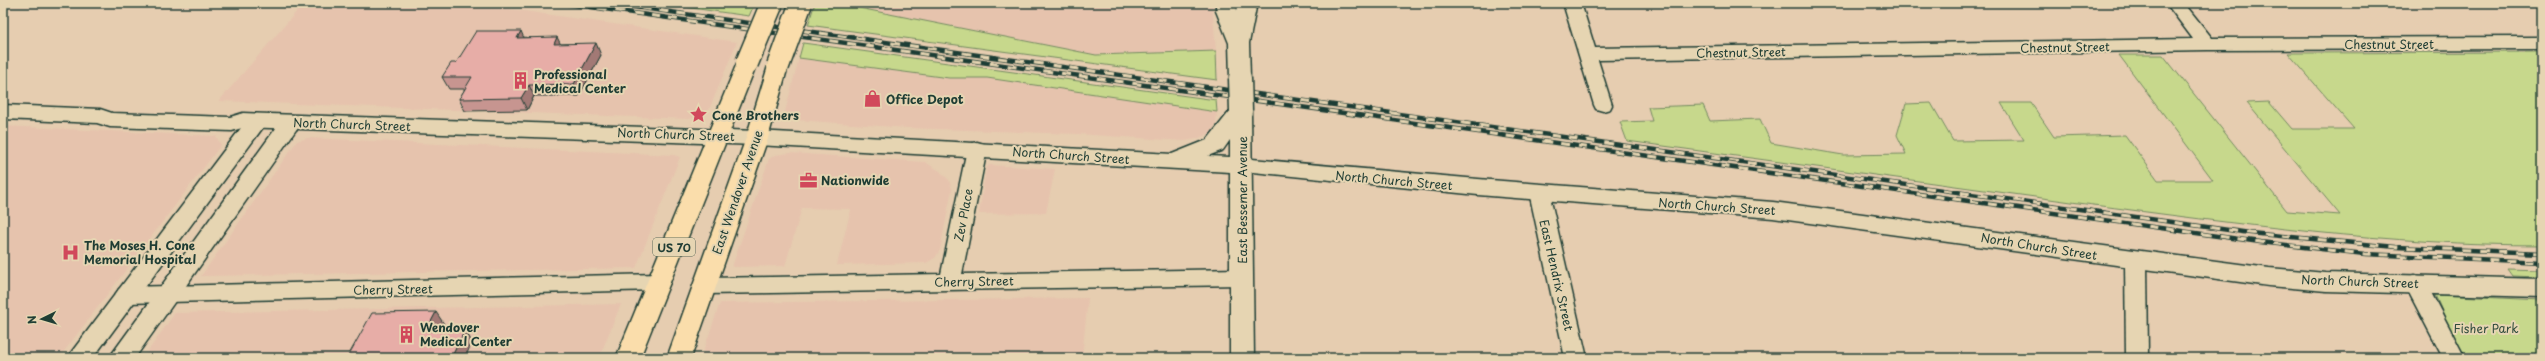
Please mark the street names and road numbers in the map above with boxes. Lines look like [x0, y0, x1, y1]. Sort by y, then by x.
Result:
street label: Chestnut Street [2344, 35, 2434, 53]
street label: Chestnut Street [2020, 37, 2110, 57]
street label: Chestnut Street [1696, 42, 1786, 62]
street label: North Church Street [293, 113, 411, 135]
street label: North Church Street [617, 123, 735, 145]
street label: East Wendover Avenue [707, 127, 767, 257]
street label: East Bessemer Avenue [1233, 136, 1251, 264]
street label: North Church Street [1012, 142, 1130, 168]
street label: North Church Street [1335, 166, 1453, 194]
street label: Zev Place [949, 187, 977, 243]
street label: North Church Street [1658, 193, 1776, 219]
street label: East Hendrix Street [1535, 218, 1579, 332]
street label: North Church Street [1980, 228, 2099, 264]
road number: US 70 [653, 238, 695, 256]
street label: North Church Street [2301, 270, 2419, 292]
street label: Cherry Street [934, 271, 1014, 291]
street label: Cherry Street [353, 279, 433, 299]

